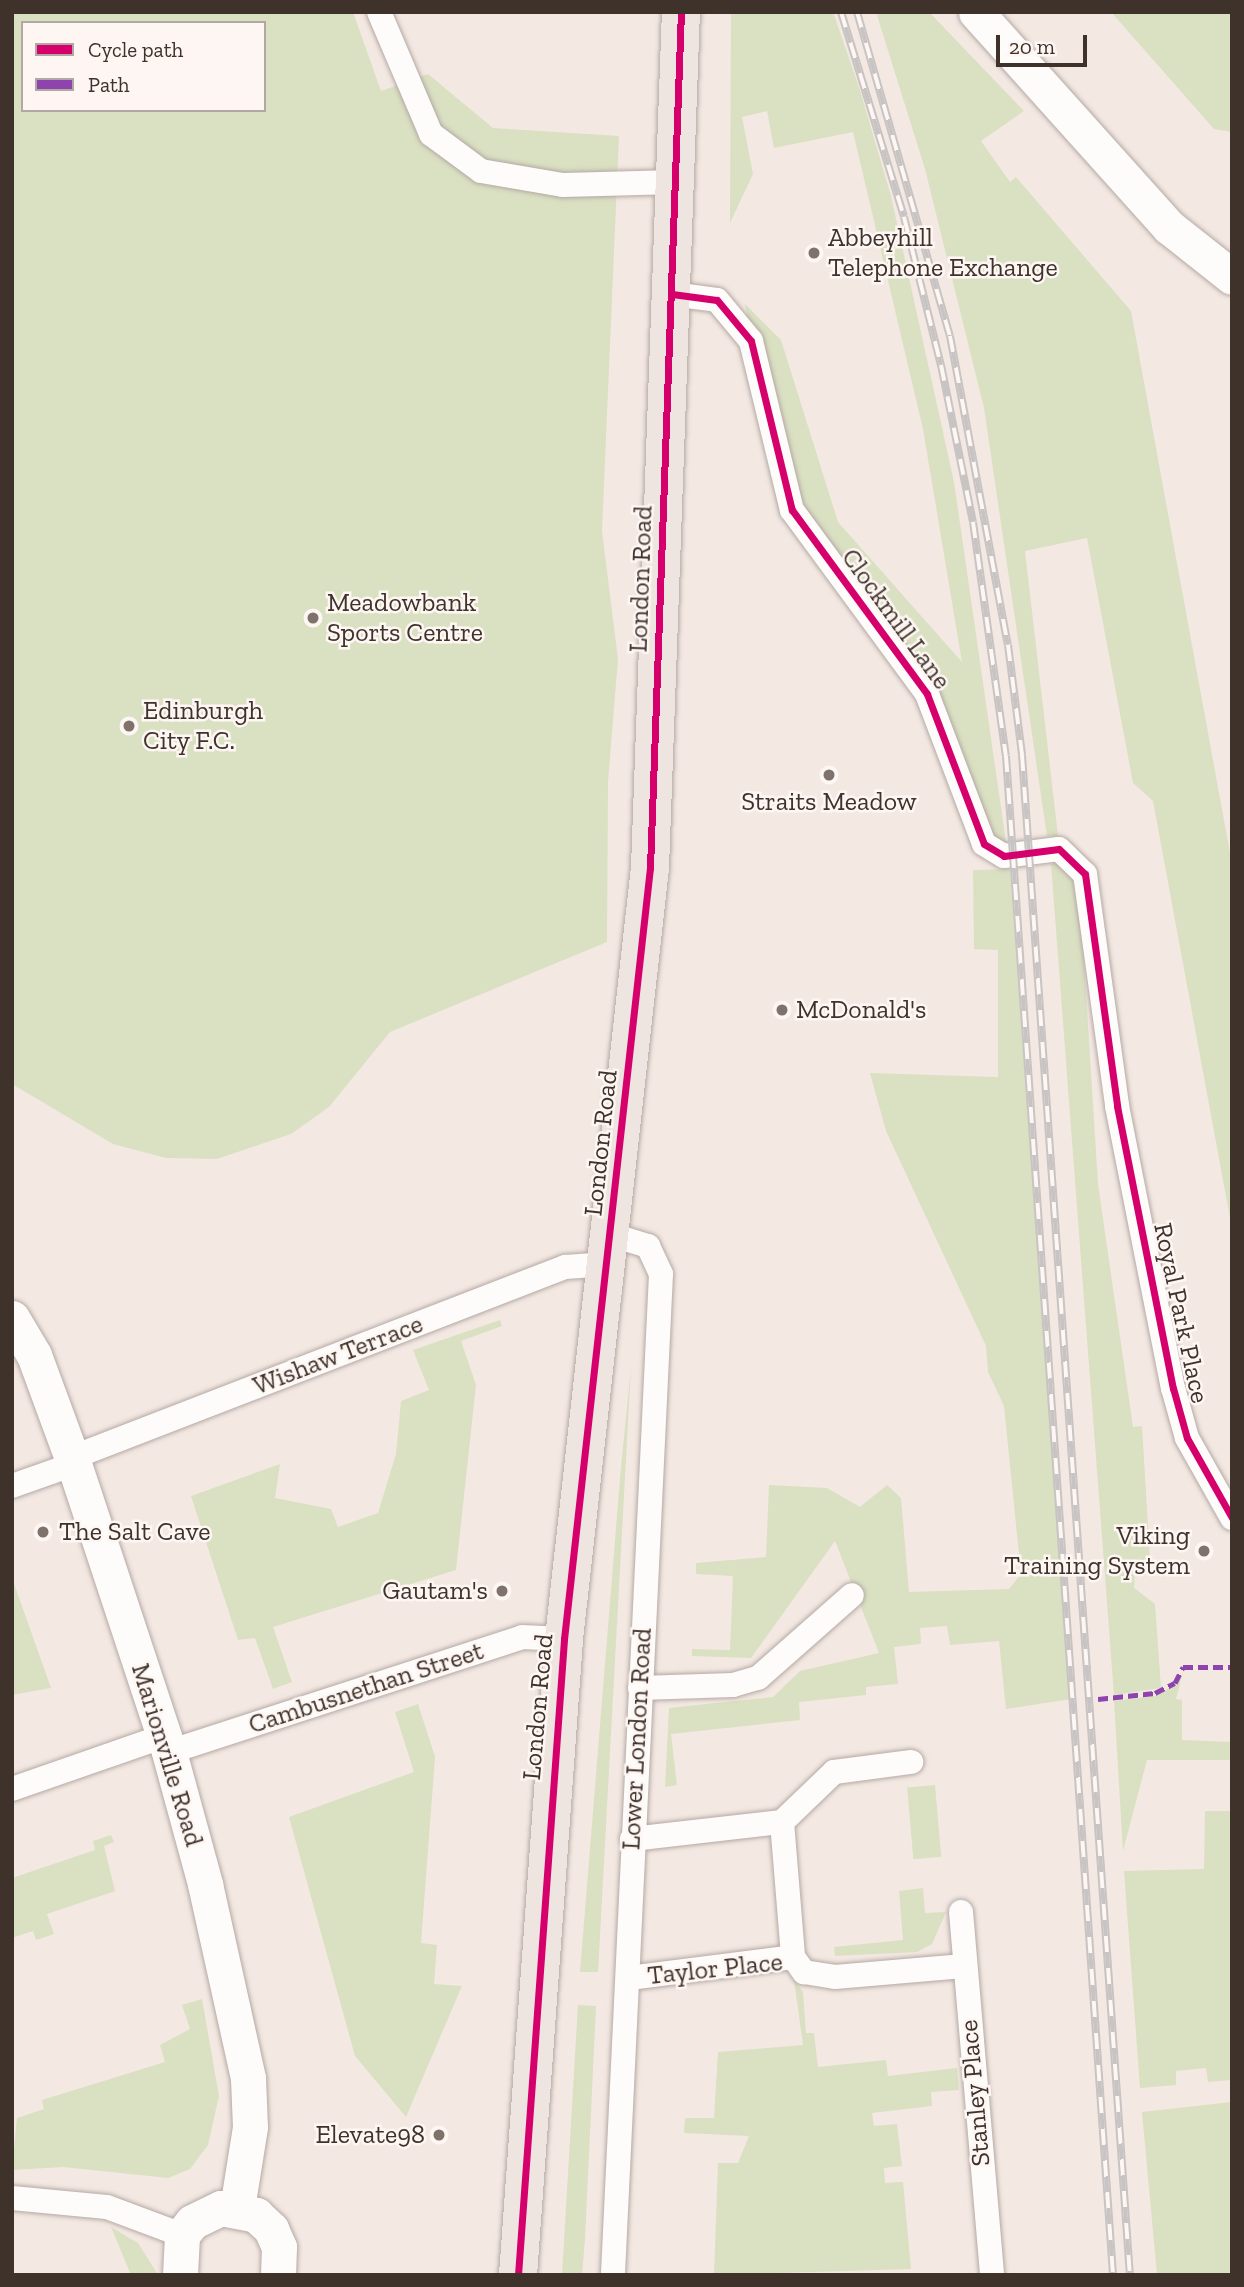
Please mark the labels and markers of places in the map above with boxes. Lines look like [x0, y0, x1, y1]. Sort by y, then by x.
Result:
place label: Abbeyhill Telephone Exchange [828, 222, 1058, 284]
marker: Abbeyhill Telephone Exchange [806, 245, 822, 261]
place label: Meadowbank Sports Centre [327, 587, 483, 648]
marker: Meadowbank Sports Centre [305, 610, 321, 626]
place label: Edinburgh City F.C. [143, 695, 263, 756]
marker: Edinburgh City F.C. [121, 718, 137, 734]
marker: Straits Meadow [821, 767, 837, 783]
place label: Straits Meadow [741, 786, 917, 818]
place label: McDonald's [796, 994, 926, 1026]
marker: McDonald's [774, 1002, 790, 1018]
place label: The Salt Cave [59, 1516, 211, 1548]
place label: Viking Training System [1004, 1520, 1190, 1582]
marker: The Salt Cave [33, 1522, 53, 1542]
marker: Viking Training System [1196, 1543, 1212, 1559]
place label: Gautam's [382, 1575, 488, 1607]
marker: Gautam's [494, 1583, 510, 1599]
place label: Elevate98 [316, 2119, 425, 2151]
marker: Elevate98 [431, 2127, 447, 2143]

